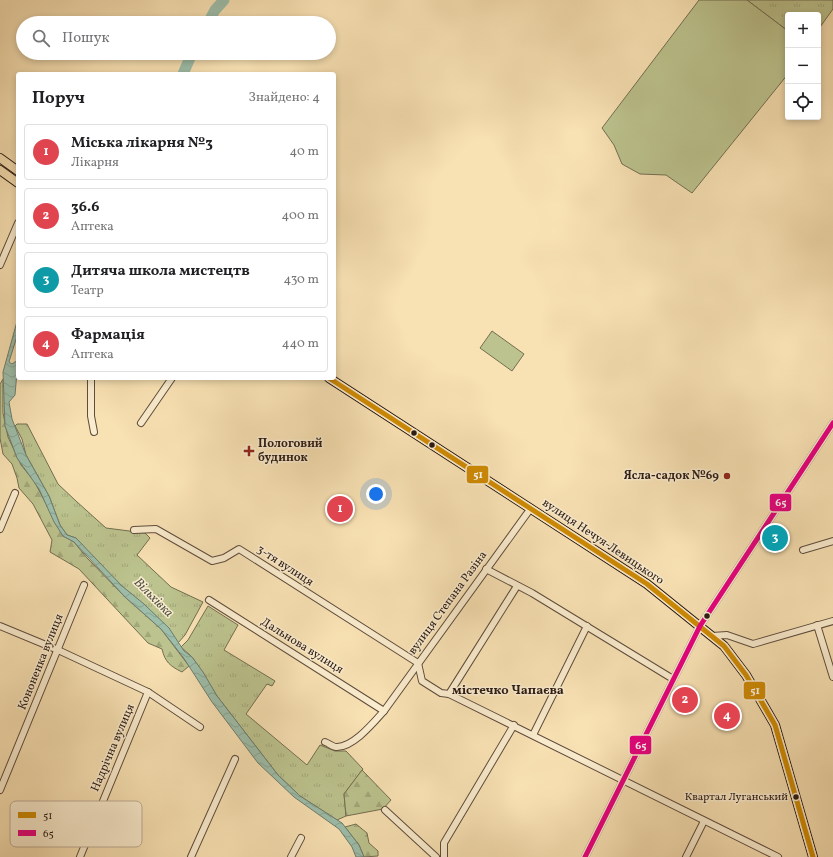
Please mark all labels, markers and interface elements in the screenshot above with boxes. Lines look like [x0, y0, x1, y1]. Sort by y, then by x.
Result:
map controls [785, 12, 821, 120]
button: + [785, 12, 821, 48]
search box [16, 16, 336, 60]
icon: search [30, 27, 52, 49]
text: Пошук [62, 28, 110, 49]
button: − [785, 48, 821, 84]
button: locate [785, 84, 821, 120]
text: Поруч [32, 87, 85, 110]
text: Знайдено: 4 [248, 89, 320, 107]
text: Міська лікарня №3 [71, 133, 213, 154]
text: 1 [43, 143, 49, 161]
text: 40 m [290, 143, 319, 161]
text: Лікарня [71, 154, 119, 172]
text: 36.6 [71, 197, 99, 218]
text: 2 [43, 207, 49, 225]
text: 400 m [282, 207, 319, 225]
text: Аптека [71, 218, 114, 236]
text: Дитяча школа мистецтв [71, 261, 250, 282]
text: 3 [43, 271, 49, 289]
text: 430 m [283, 271, 319, 289]
text: Театр [71, 282, 104, 300]
text: Фармація [71, 325, 145, 346]
text: 4 [42, 335, 50, 353]
text: 440 m [282, 335, 319, 353]
text: Аптека [71, 346, 114, 364]
unlabelled marker [409, 428, 419, 438]
place label: Пологовий будинок [258, 436, 323, 466]
unlabelled marker [427, 440, 437, 450]
marker: Пологовий будинок [243, 445, 255, 457]
line badge: 51 [466, 465, 489, 484]
text: 51 [473, 468, 483, 483]
place label: Ясла-садок №69 [624, 468, 719, 484]
marker: Ясла-садок №69 [722, 471, 732, 481]
your location [366, 484, 386, 504]
line badge: 65 [769, 493, 792, 512]
pin: 1 [327, 494, 353, 524]
street label: вулиця Нечуя-Левицького [539, 495, 667, 589]
text: 65 [775, 496, 787, 511]
pin: 3 [762, 523, 788, 553]
street label: 3-тя вулиця [253, 542, 317, 590]
street label: вулиця Степана Разіна [405, 548, 491, 658]
water label: Вільхівка [129, 574, 177, 622]
unlabelled marker [702, 611, 712, 621]
street label: Кононенка вулиця [14, 612, 68, 712]
street label: Дальнова вулиця [258, 614, 346, 678]
line badge: 51 [743, 681, 766, 700]
district label: містечко Чапаєва [452, 682, 564, 700]
text: 51 [750, 684, 760, 699]
pin: 2 [672, 685, 698, 715]
pin: 4 [714, 701, 740, 731]
street label: Надрічна вулиця [87, 702, 139, 794]
line badge: 65 [629, 735, 652, 755]
text: 65 [635, 739, 647, 754]
place label: Квартал Луганський [685, 790, 788, 805]
marker: Квартал Луганський [791, 792, 801, 802]
legend [10, 801, 142, 847]
text: 51 [43, 809, 53, 824]
text: 65 [43, 827, 54, 842]

